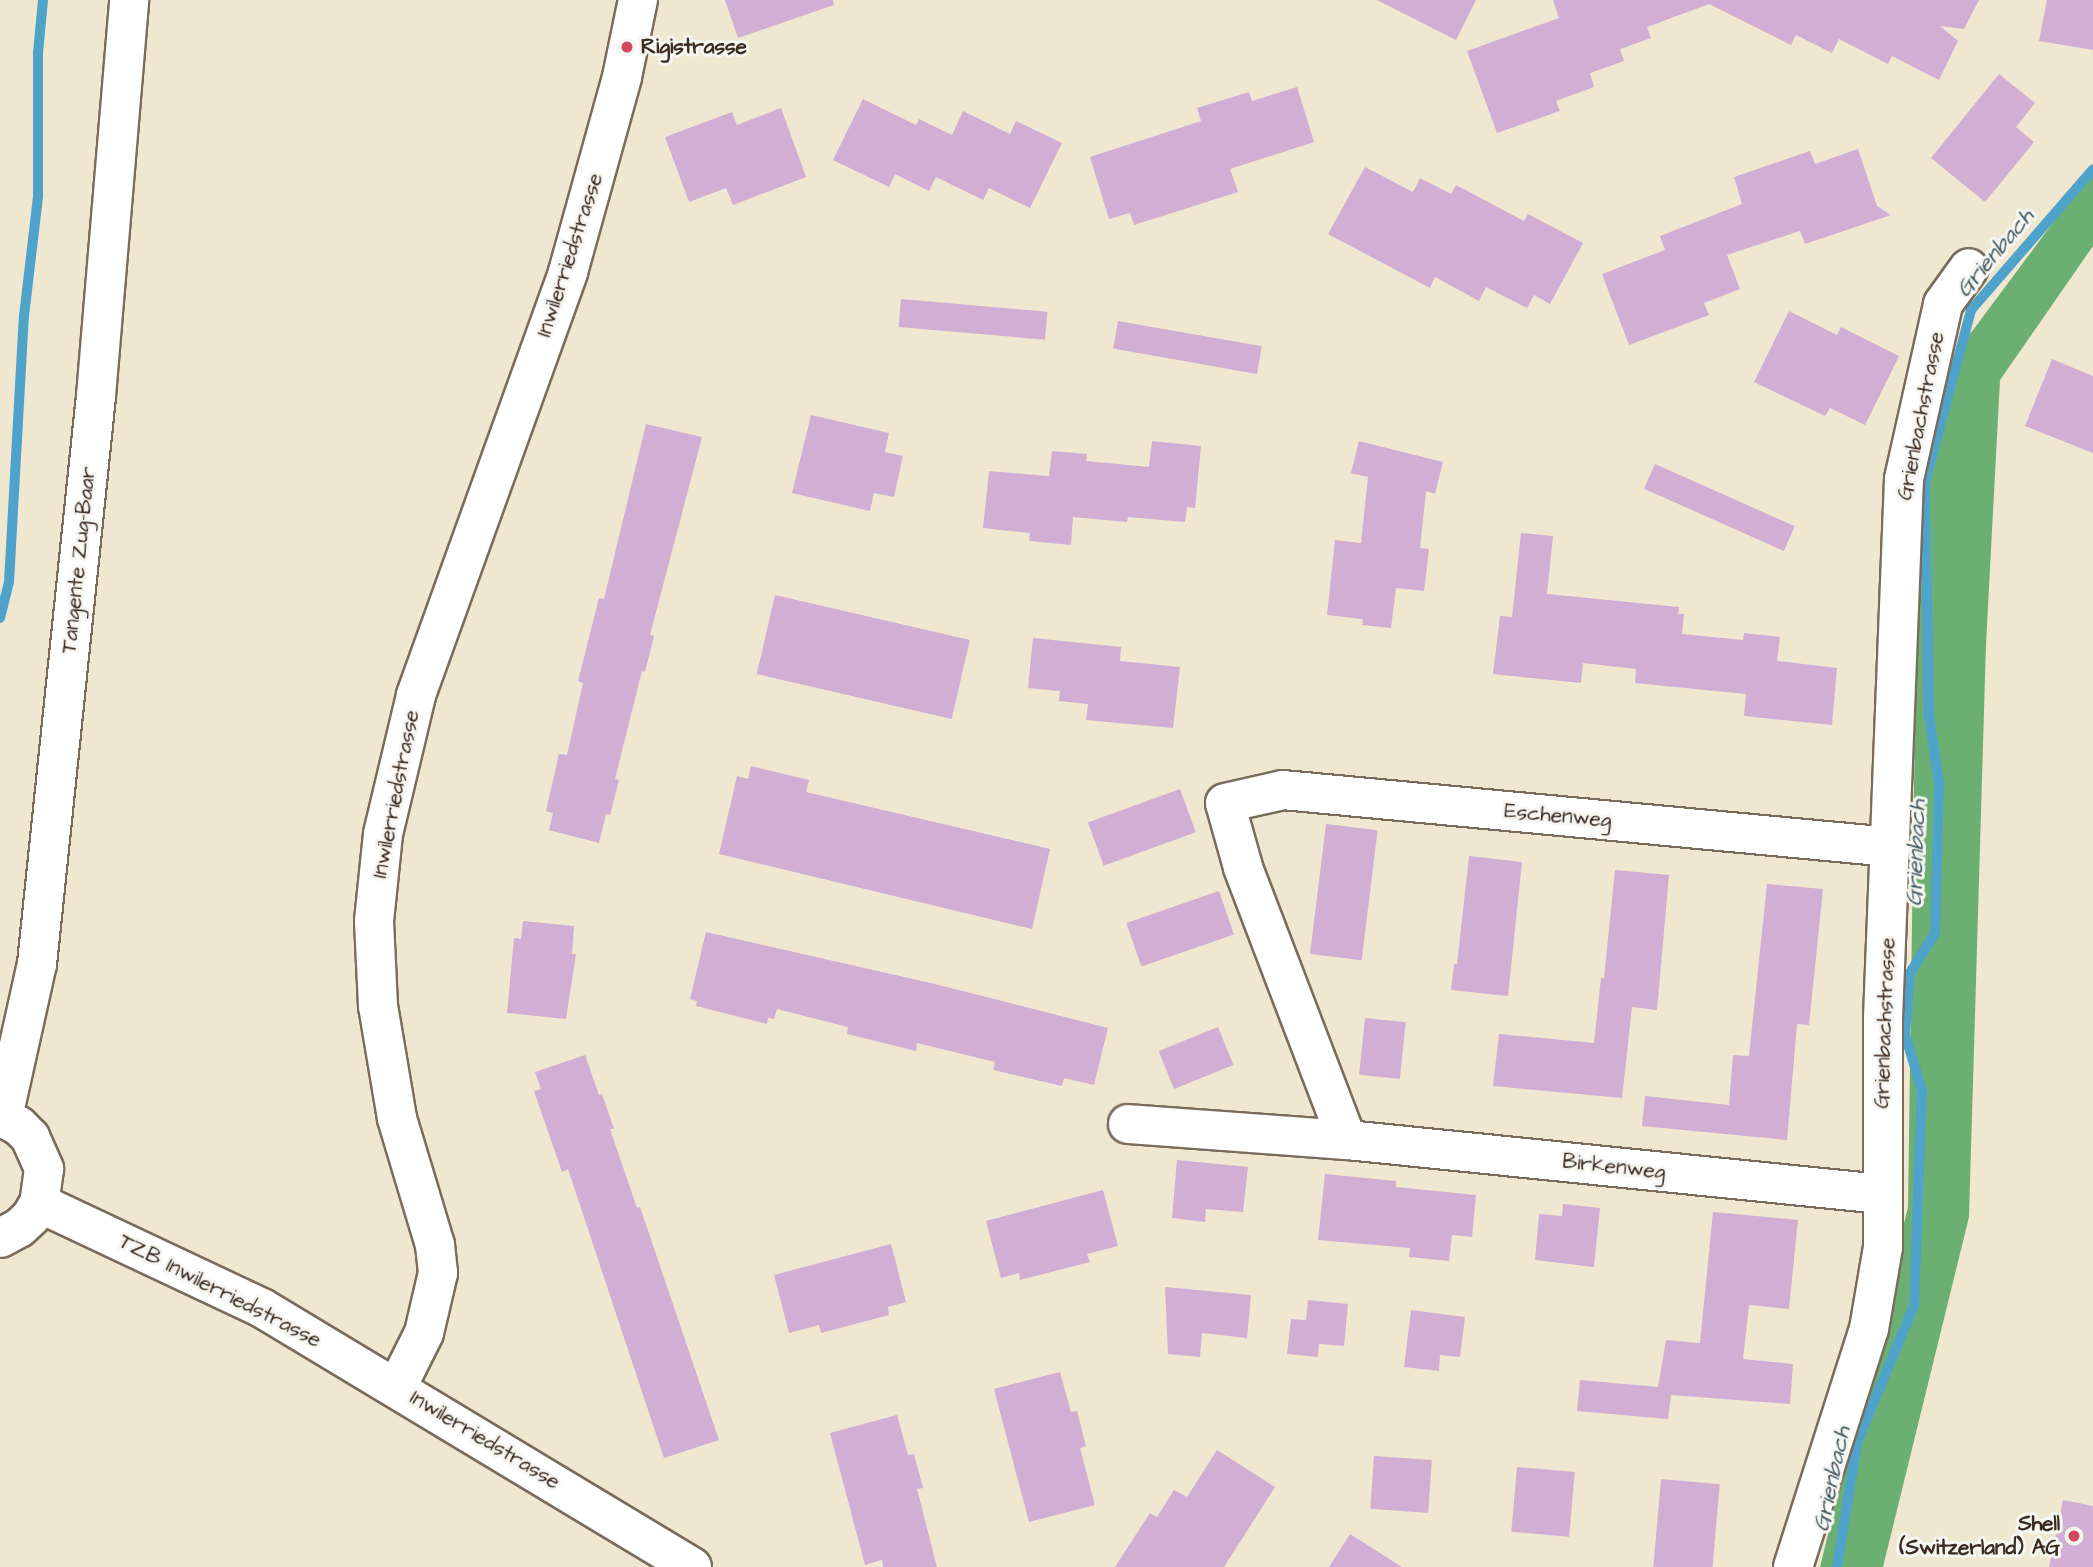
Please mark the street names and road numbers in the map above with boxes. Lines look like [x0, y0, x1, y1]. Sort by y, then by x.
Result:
street label: Inwilerriedstrasse [532, 170, 608, 340]
street label: Grienbachstrasse [1892, 330, 1950, 502]
street label: Tangente Zug-Baar [57, 465, 101, 655]
street label: Inwilerriedstrasse [367, 708, 425, 880]
street label: Eschenweg [1503, 799, 1613, 833]
street label: Grienbachstrasse [1869, 937, 1901, 1109]
street label: Birkenweg [1561, 1149, 1667, 1185]
street label: TZB Inwilerriedstrasse [115, 1229, 325, 1353]
street label: Inwilerriedstrasse [405, 1385, 565, 1495]

